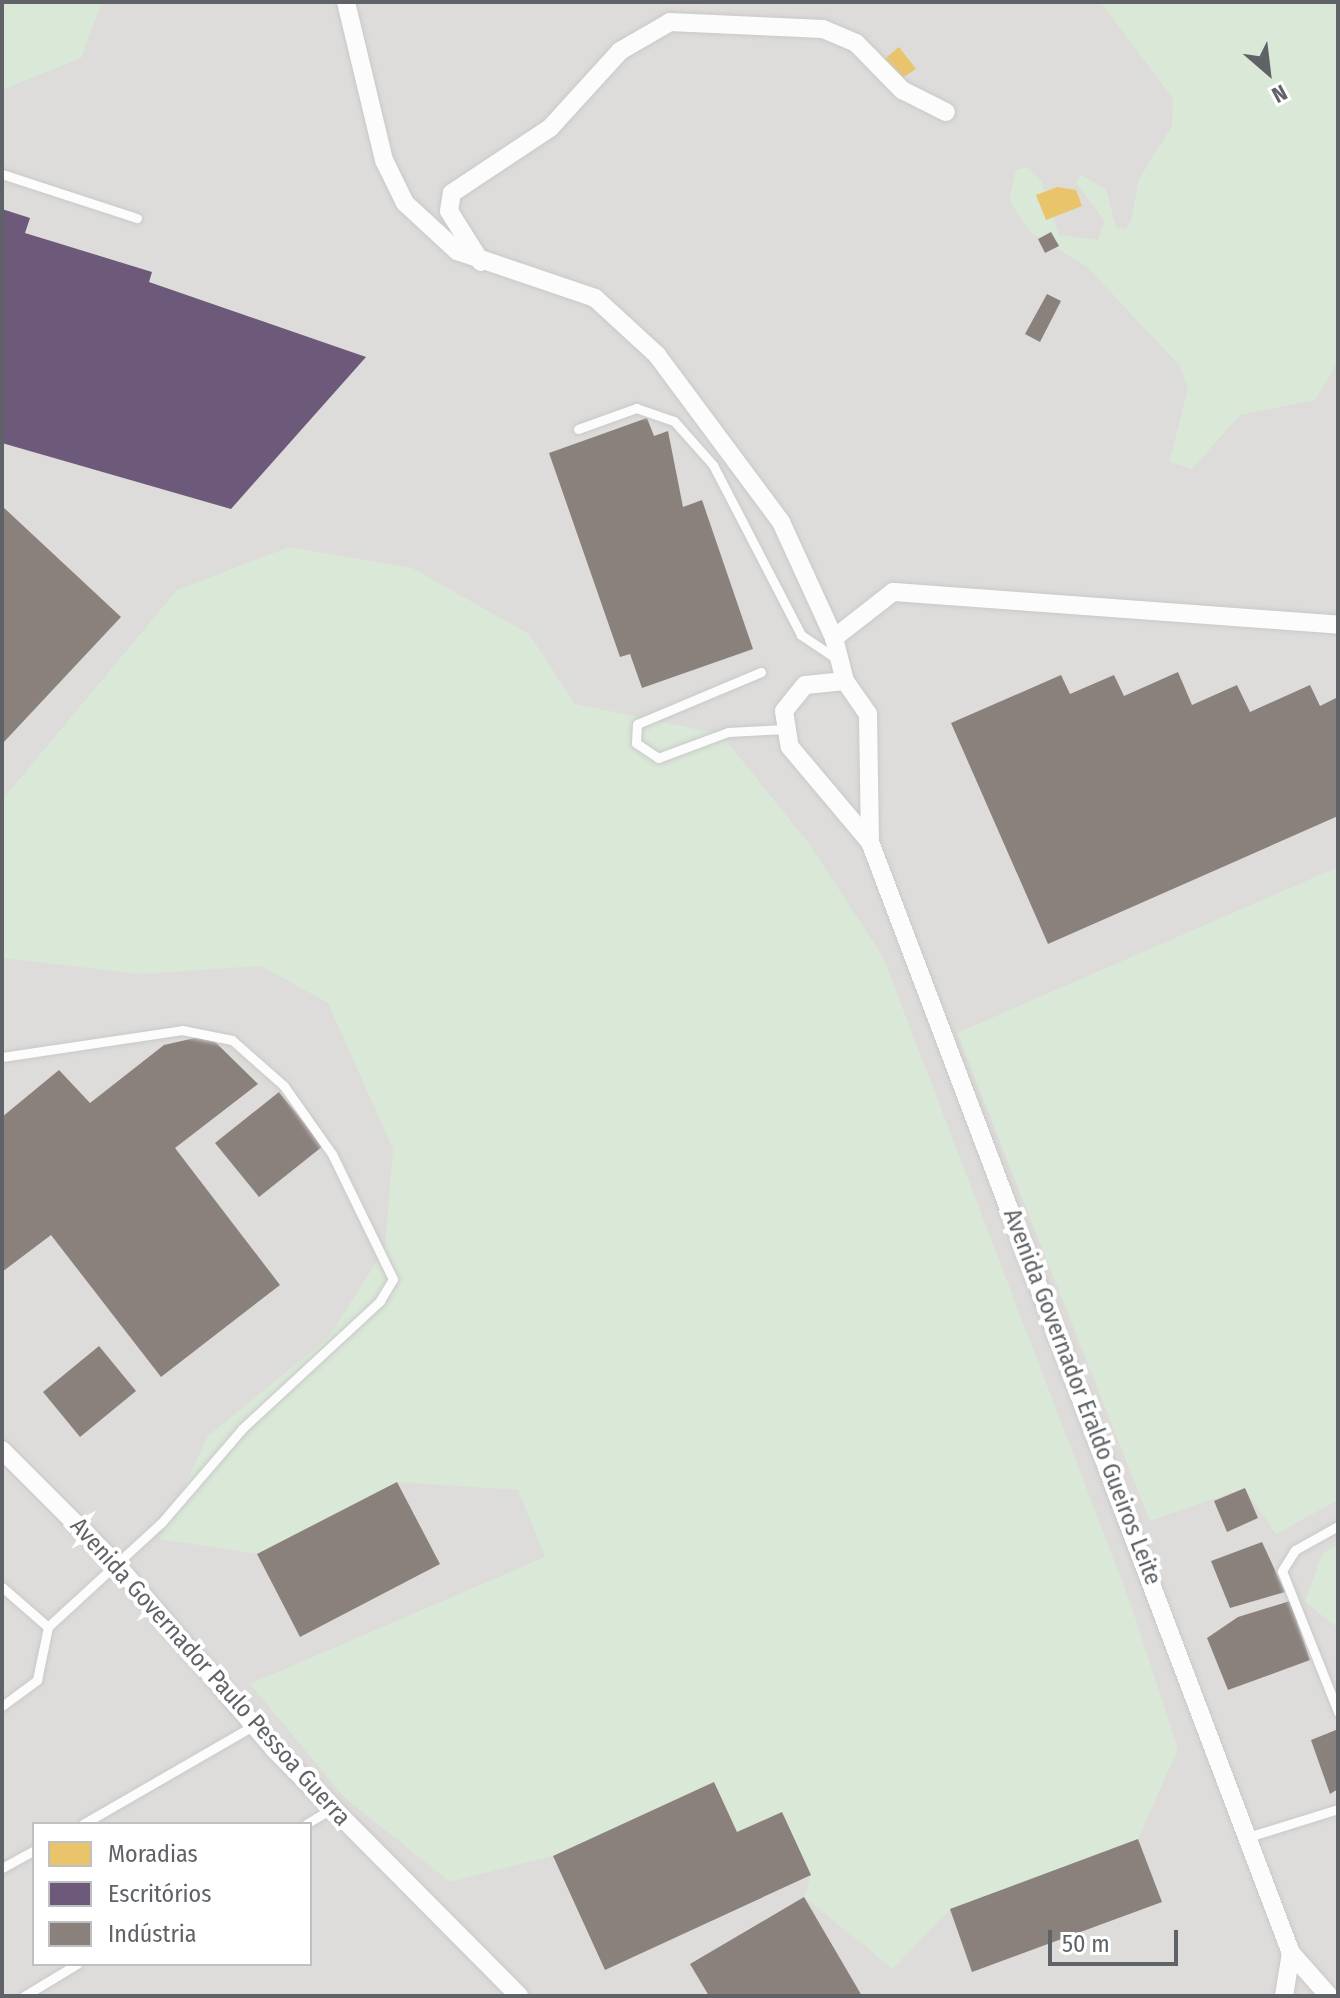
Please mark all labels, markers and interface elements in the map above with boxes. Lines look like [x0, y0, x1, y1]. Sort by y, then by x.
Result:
north arrow [1228, 32, 1308, 112]
text: N [1267, 79, 1292, 109]
street label: Avenida Governador Eraldo Gueiros Leite [997, 1205, 1167, 1589]
street label: Avenida Governador Paulo Pessoa Guerra [64, 1512, 356, 1832]
legend [32, 1822, 312, 1966]
text: Moradias [108, 1840, 198, 1868]
text: Escritórios [108, 1880, 212, 1908]
scale bar [1052, 1914, 1182, 1964]
text: Indústria [108, 1920, 197, 1948]
text: 50 m [1062, 1930, 1110, 1958]

